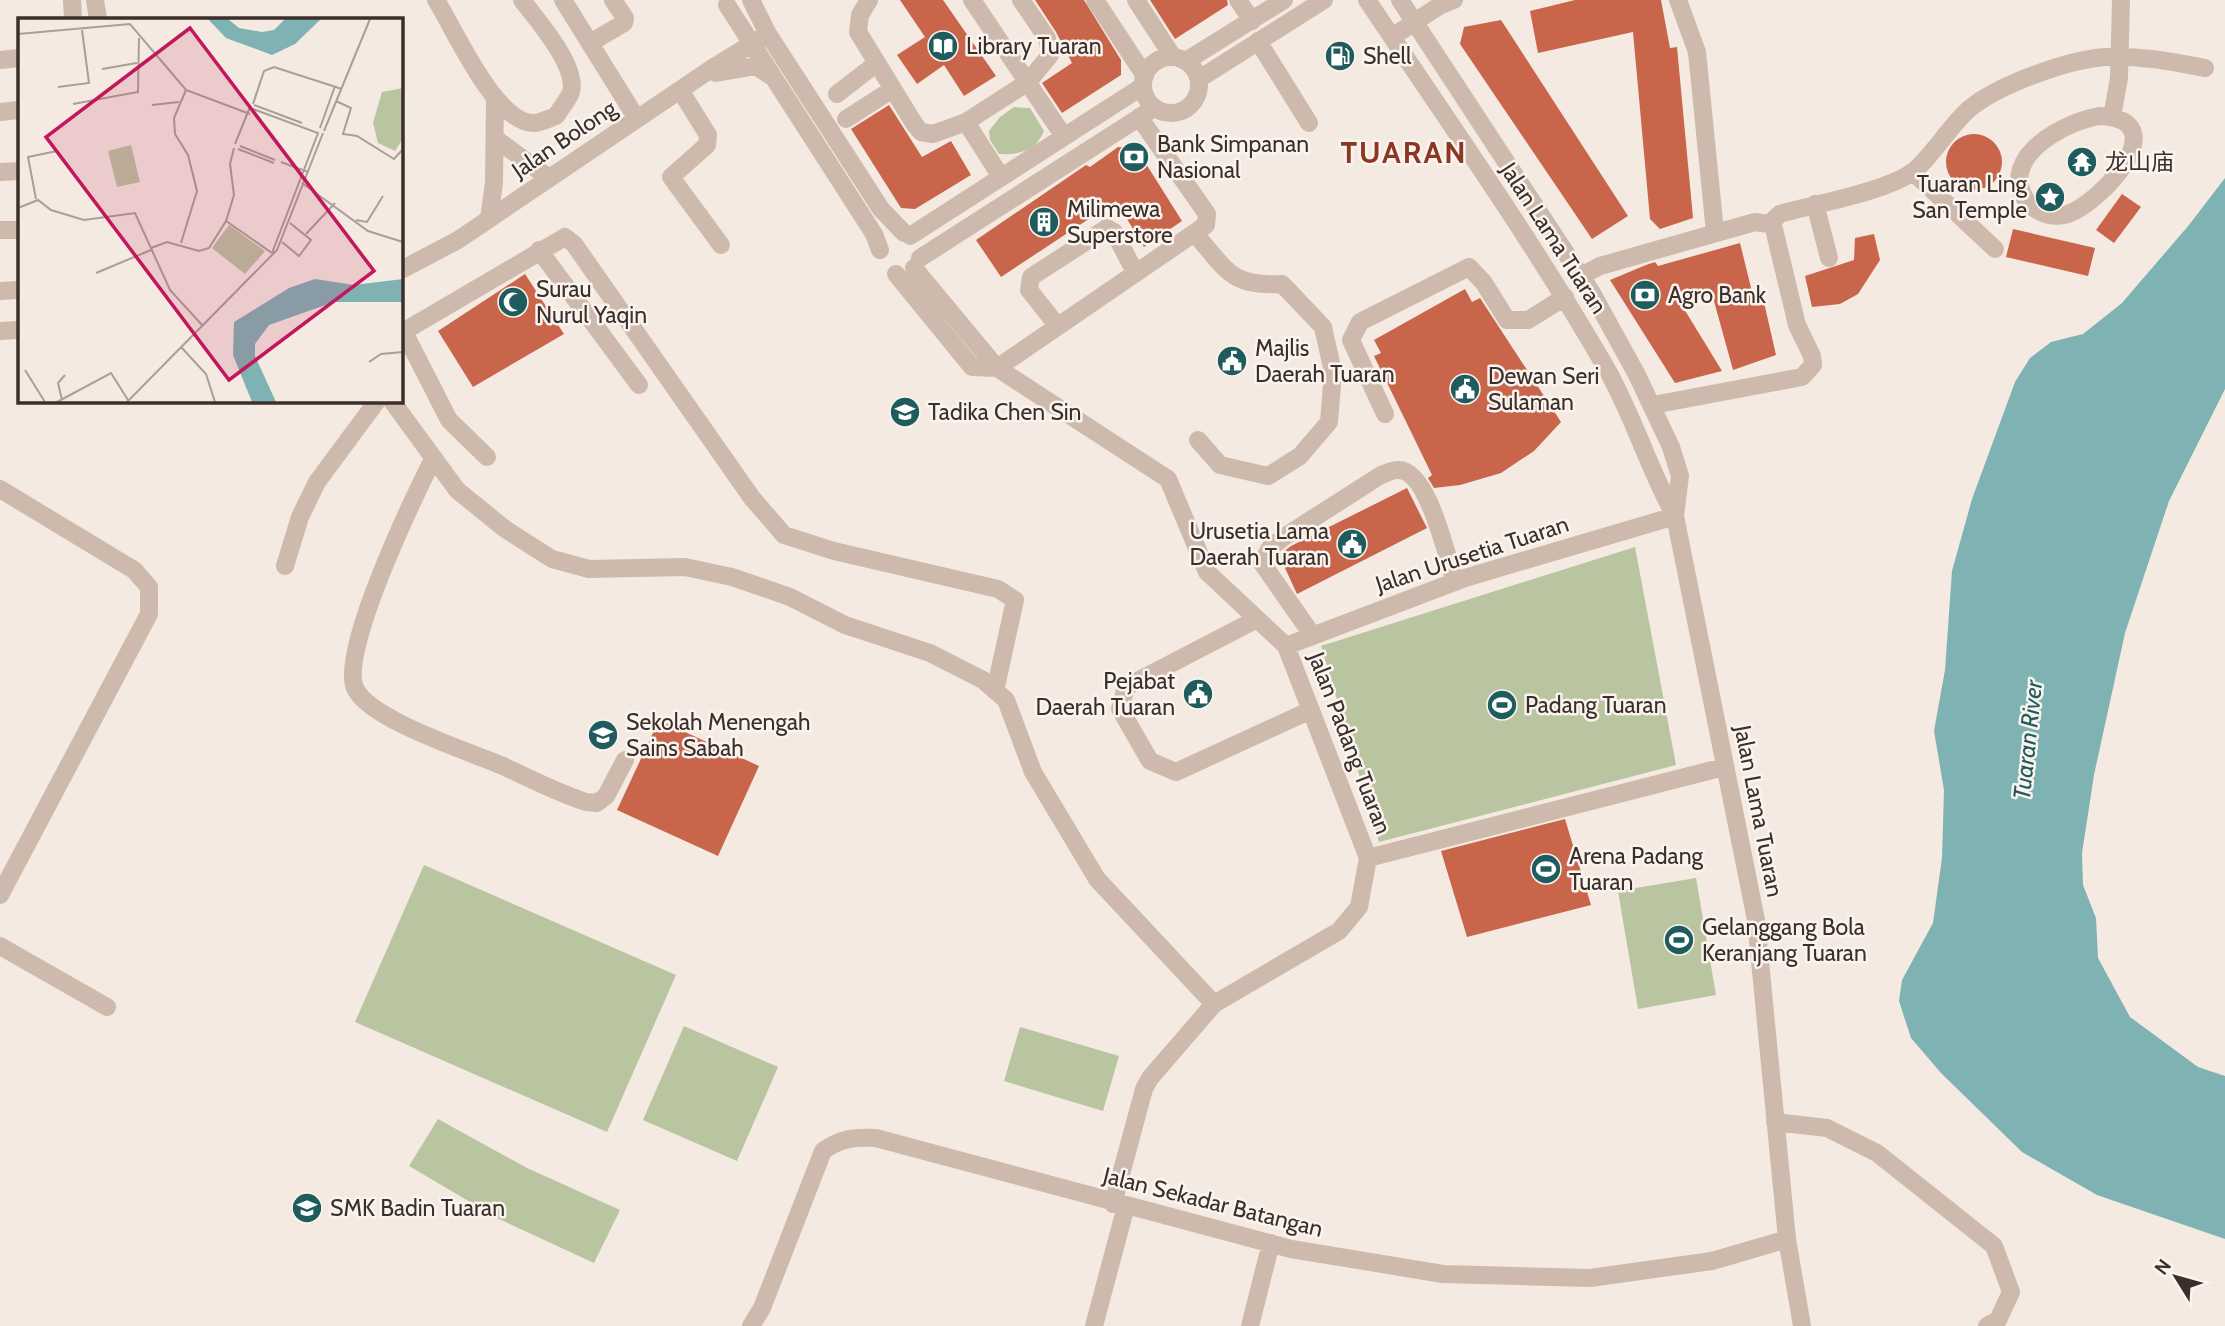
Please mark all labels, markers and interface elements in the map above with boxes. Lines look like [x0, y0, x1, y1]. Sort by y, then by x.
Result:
inset map [18, 18, 402, 402]
library icon: Library Tuaran [926, 29, 960, 63]
place label: Library Tuaran [966, 32, 1102, 60]
fuel station icon: Shell [1323, 39, 1357, 73]
place label: Shell [1363, 42, 1412, 70]
street label: Jalan Bolong [506, 94, 622, 185]
place label: Bank Simpanan Nasional [1157, 130, 1309, 184]
district label: TUARAN [1340, 134, 1468, 171]
bank icon: Bank Simpanan Nasional [1117, 140, 1151, 174]
temple icon: 龙山庙 [2065, 145, 2099, 179]
place label: 龙山庙 [2105, 148, 2174, 176]
street label: Jalan Lama Tuaran [1494, 156, 1613, 319]
place label: Tuaran Ling San Temple [1912, 170, 2028, 224]
place icon: Tuaran Ling San Temple [2033, 180, 2067, 214]
place label: Milimewa Superstore [1067, 195, 1173, 249]
building icon: Milimewa Superstore [1027, 205, 1061, 239]
place label: Surau Nurul Yaqin [536, 275, 647, 329]
bank icon: Agro Bank [1628, 278, 1662, 312]
place label: Agro Bank [1668, 281, 1767, 309]
mosque icon: Surau Nurul Yaqin [496, 285, 530, 319]
place label: Majlis Daerah Tuaran [1255, 334, 1395, 388]
public building icon: Majlis Daerah Tuaran [1215, 344, 1249, 378]
place label: Dewan Seri Sulaman [1488, 362, 1599, 416]
public building icon: Dewan Seri Sulaman [1448, 372, 1482, 406]
school or university icon: Tadika Chen Sin [888, 395, 922, 429]
place label: Tadika Chen Sin [928, 398, 1081, 426]
street label: Jalan Urusetia Tuaran [1371, 510, 1572, 599]
place label: Urusetia Lama Daerah Tuaran [1189, 517, 1329, 571]
public building icon: Urusetia Lama Daerah Tuaran [1335, 527, 1369, 561]
street label: Jalan Padang Tuaran [1302, 647, 1398, 838]
place label: Pejabat Daerah Tuaran [1036, 667, 1175, 721]
public building icon: Pejabat Daerah Tuaran [1181, 677, 1215, 711]
water label: Tuaran River [2007, 677, 2048, 801]
sports icon: Padang Tuaran [1485, 688, 1519, 722]
place label: Padang Tuaran [1525, 691, 1667, 719]
place label: Sekolah Menengah Sains Sabah [626, 708, 810, 762]
school or university icon: Sekolah Menengah Sains Sabah [586, 718, 620, 752]
street label: Jalan Lama Tuaran [1728, 722, 1789, 899]
place label: Arena Padang Tuaran [1569, 842, 1704, 896]
sports icon: Arena Padang Tuaran [1529, 852, 1563, 886]
place label: Gelanggang Bola Keranjang Tuaran [1702, 913, 1867, 967]
sports icon: Gelanggang Bola Keranjang Tuaran [1662, 923, 1696, 957]
street label: Jalan Sekadar Batangan [1099, 1161, 1326, 1243]
school or university icon: SMK Badin Tuaran [290, 1191, 324, 1225]
place label: SMK Badin Tuaran [330, 1194, 505, 1222]
north arrow [2141, 1242, 2211, 1312]
text: N [2150, 1255, 2176, 1279]

